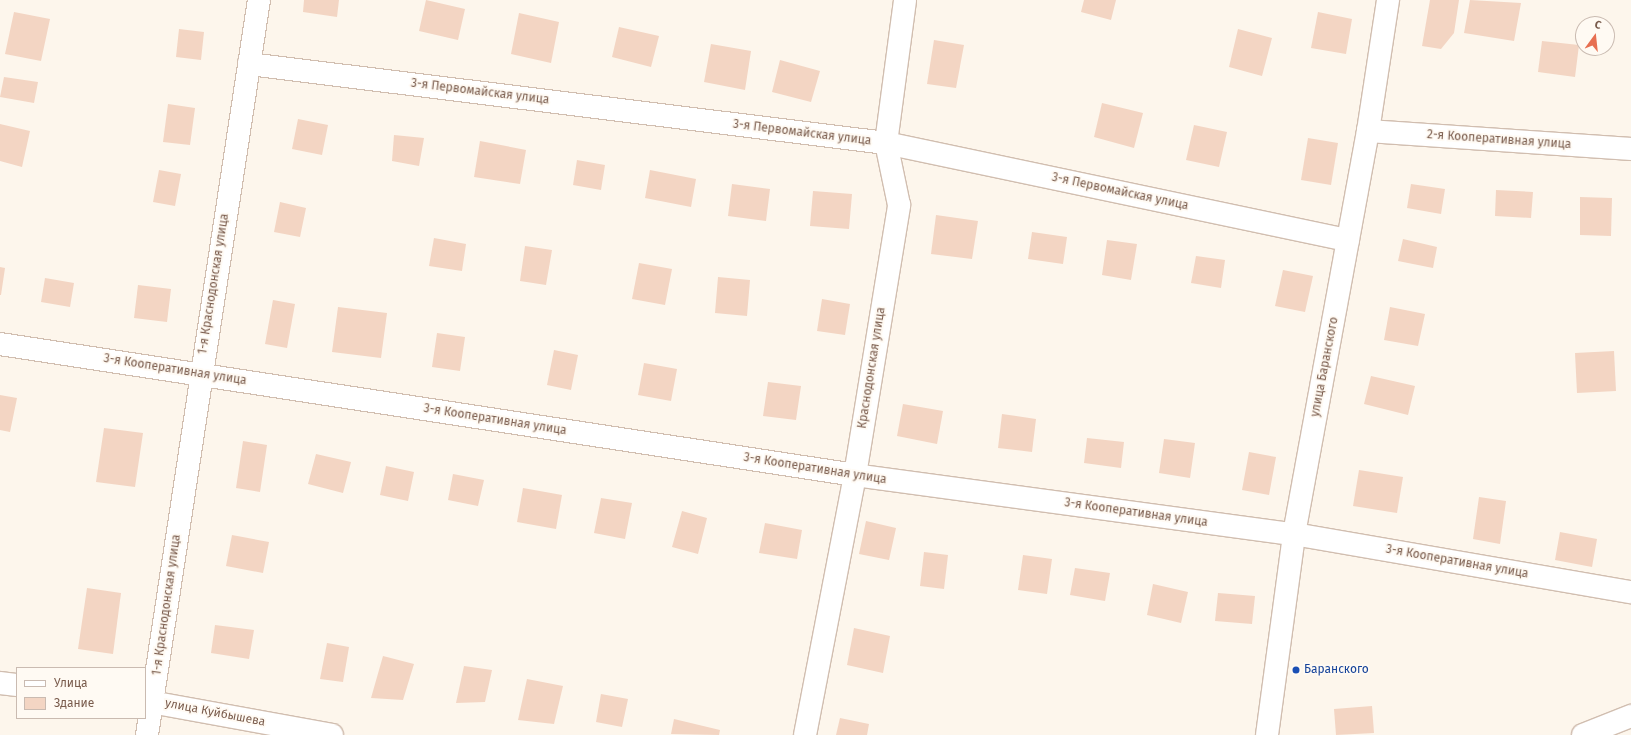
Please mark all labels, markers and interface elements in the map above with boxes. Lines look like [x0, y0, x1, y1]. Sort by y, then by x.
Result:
north arrow [1575, 16, 1615, 56]
text: С [1593, 18, 1603, 32]
street label: 3-я Первомайская улица [410, 76, 550, 108]
street label: 3-я Первомайская улица [732, 117, 872, 149]
street label: 2-я Кооперативная улица [1426, 128, 1572, 152]
street label: 3-я Первомайская улица [1050, 170, 1190, 214]
street label: 1-я Краснодонская улица [196, 213, 232, 355]
street label: Краснодонская улица [855, 306, 889, 430]
street label: улица Баранского [1308, 316, 1342, 418]
street label: 3-я Кооперативная улица [103, 352, 247, 388]
street label: 3-я Кооперативная улица [423, 402, 567, 438]
street label: 3-я Кооперативная улица [743, 451, 887, 487]
street label: 3-я Кооперативная улица [1063, 496, 1209, 530]
street label: 1-я Краснодонская улица [150, 534, 184, 676]
street label: 3-я Кооперативная улица [1385, 542, 1529, 582]
place label: Баранского [1304, 663, 1369, 677]
marker: Баранского [1291, 665, 1301, 675]
legend [16, 667, 146, 719]
text: Улица [54, 676, 88, 690]
text: Здание [54, 696, 94, 710]
street label: улица Куйбышева [164, 696, 266, 730]

